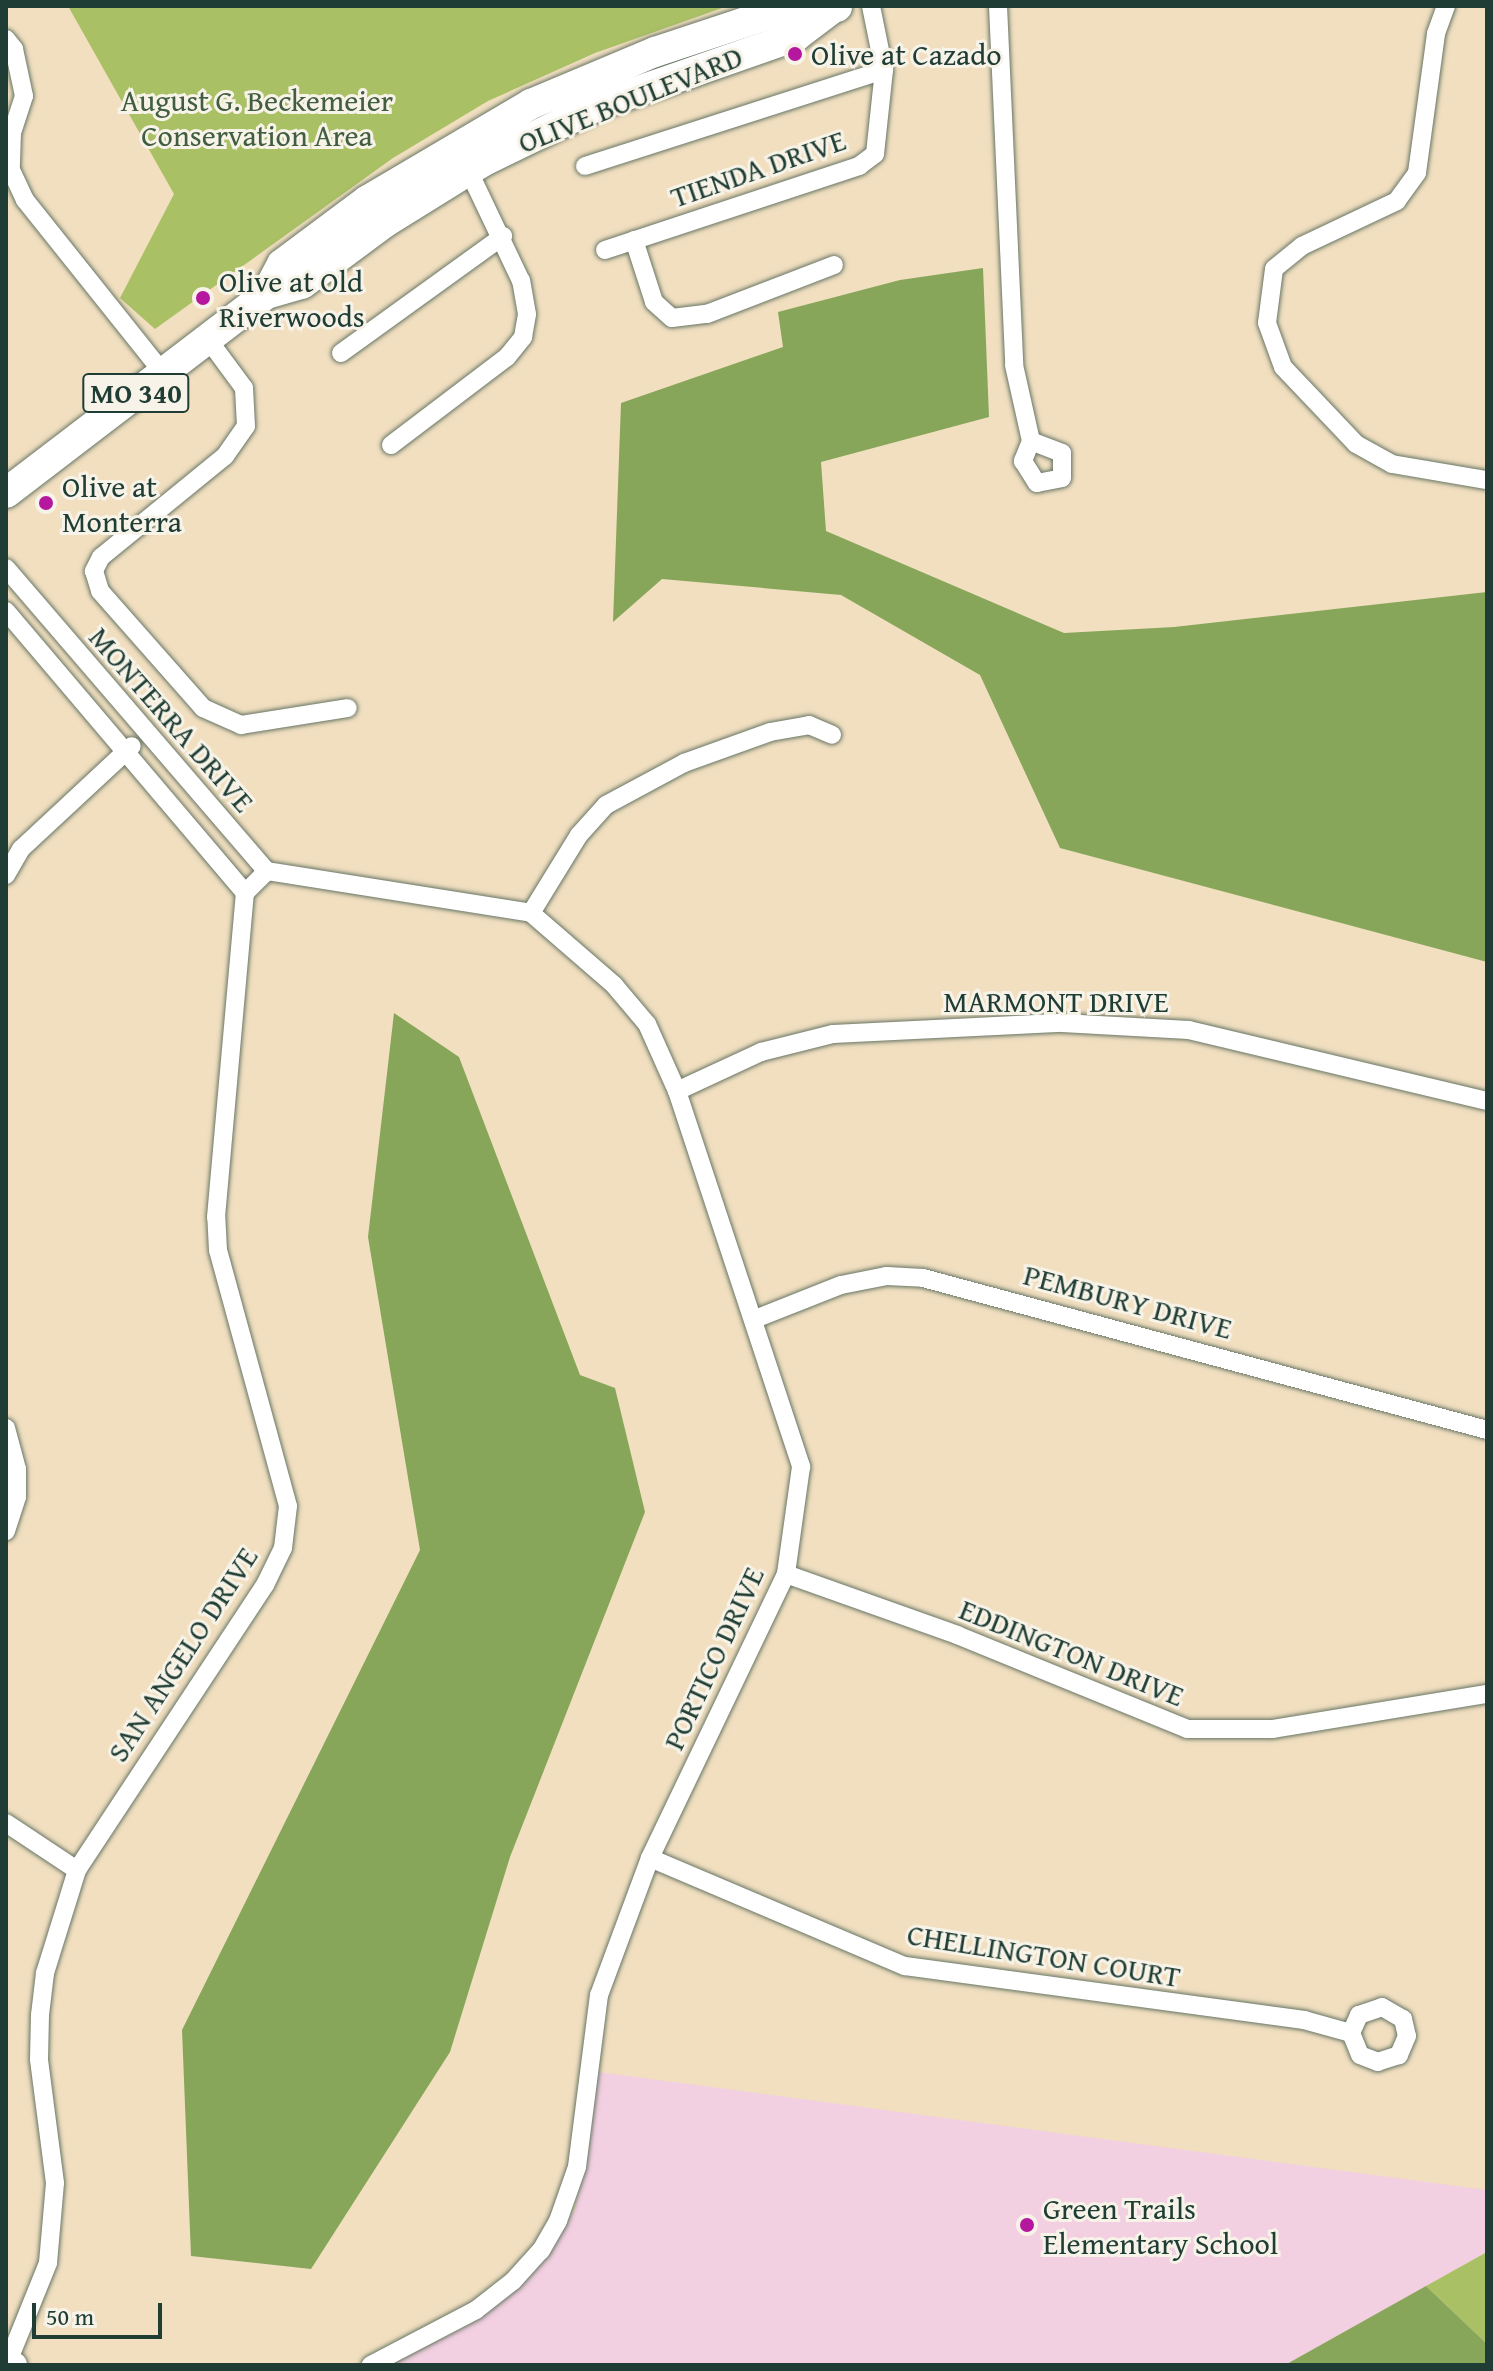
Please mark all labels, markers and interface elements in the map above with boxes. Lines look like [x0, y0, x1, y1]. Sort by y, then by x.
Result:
place label: Olive at Cazado [811, 36, 1001, 72]
street label: OLIVE BOULEVARD [513, 38, 747, 160]
marker: Olive at Cazado [786, 45, 804, 63]
park label: August G. Beckemeier Conservation Area [121, 82, 393, 152]
street label: TIENDA DRIVE [666, 121, 850, 215]
place label: Olive at Old Riverwoods [219, 263, 365, 334]
marker: Olive at Old Riverwoods [194, 289, 212, 307]
road number: MO 340 [82, 369, 190, 417]
place label: Olive at Monterra [62, 468, 182, 538]
marker: Olive at Monterra [37, 494, 55, 512]
street label: MONTERRA DRIVE [82, 619, 262, 819]
street label: MARMONT DRIVE [943, 983, 1169, 1019]
street label: PEMBURY DRIVE [1020, 1256, 1236, 1346]
street label: SAN ANGELO DRIVE [99, 1540, 265, 1768]
street label: PORTICO DRIVE [655, 1561, 771, 1755]
street label: EDDINGTON DRIVE [954, 1591, 1190, 1713]
street label: CHELLINGTON COURT [905, 1916, 1183, 1994]
place label: Green Trails Elementary School [1043, 2190, 1278, 2260]
marker: Green Trails Elementary School [1018, 2216, 1036, 2234]
scale bar [36, 2287, 166, 2337]
text: 50 m [46, 2299, 94, 2334]

